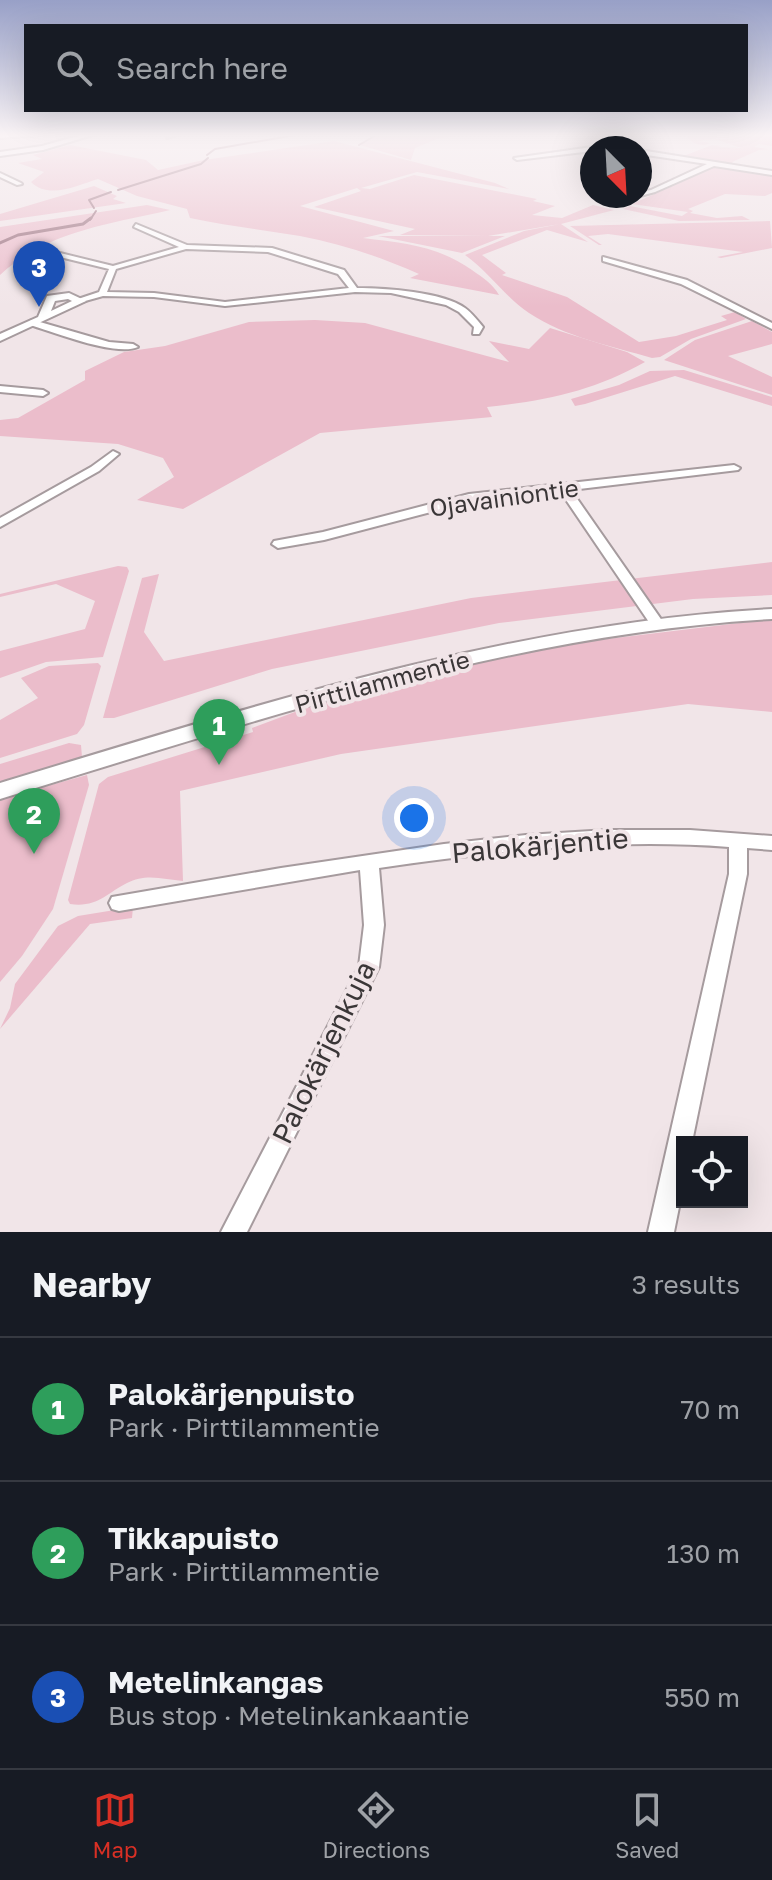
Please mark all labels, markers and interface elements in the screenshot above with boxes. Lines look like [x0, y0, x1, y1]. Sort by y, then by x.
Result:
search box [24, 24, 748, 112]
icon: search [52, 46, 96, 90]
text: Search here [116, 50, 288, 86]
north arrow [580, 136, 652, 208]
pin: 3 [13, 241, 65, 307]
street label: Ojavainiontie [428, 472, 580, 522]
street label: Pirttilammentie [292, 644, 472, 718]
pin: 1 [193, 699, 245, 765]
pin: 2 [8, 788, 60, 854]
your location [394, 798, 434, 838]
street label: Palokärjentie [450, 821, 630, 869]
street label: Palokärjenkuja [265, 955, 381, 1149]
map controls [676, 1136, 748, 1208]
button: locate [676, 1136, 748, 1208]
text: Nearby [32, 1264, 152, 1304]
text: 3 results [632, 1269, 740, 1300]
text: Palokärjenpuisto [108, 1376, 354, 1412]
text: 1 [51, 1394, 65, 1425]
text: 70 m [681, 1394, 740, 1425]
text: Park · Pirttilammentie [108, 1412, 380, 1443]
text: Tikkapuisto [108, 1520, 279, 1556]
text: 2 [50, 1538, 66, 1569]
text: 130 m [667, 1538, 740, 1569]
text: Park · Pirttilammentie [108, 1556, 380, 1587]
text: Metelinkangas [108, 1664, 324, 1700]
text: 3 [50, 1682, 66, 1713]
text: 550 m [664, 1682, 740, 1713]
text: Bus stop · Metelinkankaantie [108, 1700, 469, 1731]
tab: Map [93, 1788, 137, 1863]
tab: Directions [323, 1788, 430, 1863]
tab: Saved [615, 1788, 679, 1863]

